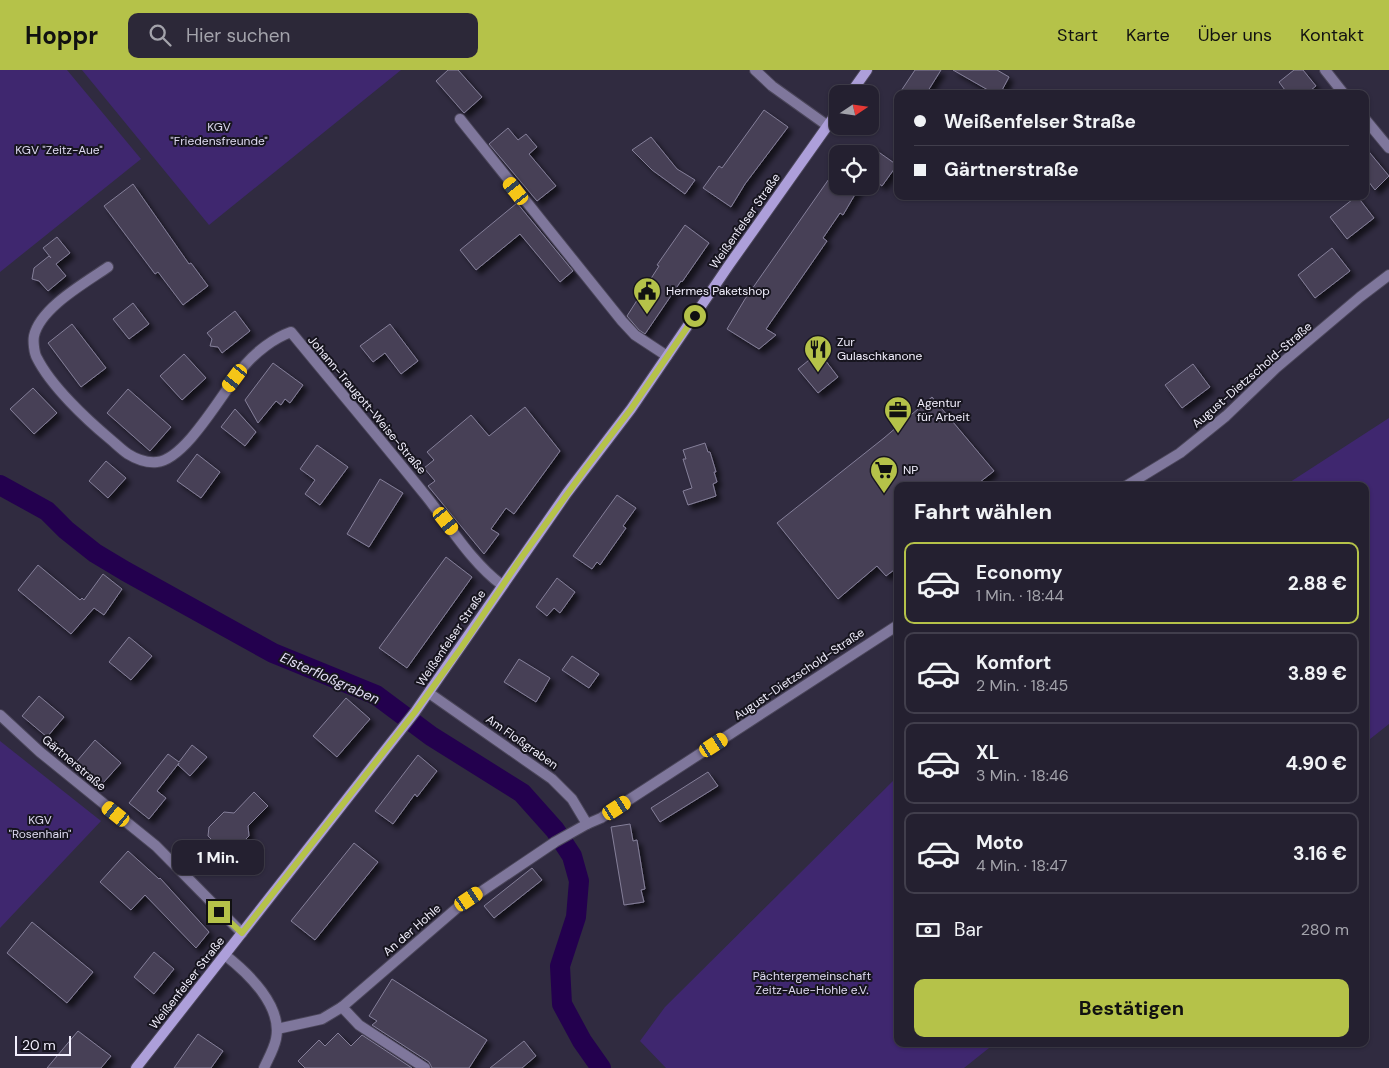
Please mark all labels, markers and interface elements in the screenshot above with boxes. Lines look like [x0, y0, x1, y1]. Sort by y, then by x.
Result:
search box [128, 13, 478, 58]
text: Hoppr [25, 20, 98, 51]
icon: search [146, 21, 174, 49]
text: Hier suchen [186, 23, 290, 48]
text: Start [1057, 23, 1098, 47]
text: Karte [1126, 23, 1170, 47]
text: Über uns [1198, 23, 1272, 47]
text: Kontakt [1300, 23, 1364, 47]
north arrow [829, 85, 879, 135]
map controls [829, 85, 879, 195]
text: Weißenfelser Straße [944, 109, 1136, 134]
park label: KGV "Friedensfreunde" [170, 119, 268, 149]
park label: KGV "Zeitz-Aue" [15, 142, 103, 158]
button: locate [829, 145, 879, 195]
text: Gärtnerstraße [944, 157, 1079, 182]
street label: Weißenfelser Straße [706, 170, 784, 272]
car [500, 175, 531, 207]
public building icon: Hermes Paketshop [632, 276, 662, 315]
place label: Hermes Paketshop [666, 283, 770, 299]
route start [684, 305, 706, 327]
street label: August-Dietzschold-Straße [1189, 318, 1315, 432]
street label: Johann-Traugott-Weise-Straße [304, 332, 430, 478]
restaurant icon: Zur Gulaschkanone [803, 334, 833, 373]
place label: Zur Gulaschkanone [837, 334, 922, 364]
car [219, 362, 250, 394]
office icon: Agentur für Arbeit [883, 395, 913, 434]
place label: Agentur für Arbeit [917, 395, 970, 425]
supermarket icon: NP [869, 455, 899, 494]
place label: NP [903, 462, 918, 478]
text: Fahrt wählen [914, 497, 1052, 526]
car [430, 505, 461, 537]
text: Economy [976, 560, 1063, 585]
icon: car [916, 561, 961, 606]
text: 2.88 € [1288, 571, 1347, 596]
text: 1 Min. · 18:44 [976, 585, 1064, 606]
street label: Weißenfelser Straße [413, 586, 489, 689]
street label: August-Dietzschold-Straße [731, 624, 867, 724]
water label: Elsterfloßgraben [278, 648, 382, 708]
text: Komfort [976, 650, 1051, 675]
icon: car [916, 651, 961, 696]
text: 3.89 € [1288, 661, 1347, 686]
text: 2 Min. · 18:45 [976, 675, 1068, 696]
street label: Am Floßgraben [483, 711, 561, 773]
car [697, 731, 730, 759]
street label: Gärtnerstraße [39, 732, 110, 795]
text: XL [976, 740, 999, 765]
icon: car [916, 741, 961, 786]
text: 4.90 € [1286, 751, 1347, 776]
text: 3 Min. · 18:46 [976, 765, 1069, 786]
car [600, 794, 633, 822]
car [99, 799, 132, 829]
park label: KGV "Rosenhain" [8, 812, 72, 842]
text: Moto [976, 830, 1024, 855]
icon: car [916, 831, 961, 876]
callout: 1 Min. [173, 840, 265, 874]
text: 3.16 € [1293, 841, 1347, 866]
text: 1 Min. [197, 847, 239, 868]
text: 4 Min. · 18:47 [976, 855, 1068, 876]
car [452, 884, 485, 914]
street label: An der Hohle [380, 900, 444, 960]
route end [208, 901, 230, 923]
icon: cash [914, 916, 942, 944]
text: Bar [954, 917, 983, 942]
text: 280 m [1301, 919, 1349, 940]
street label: Weißenfelser Straße [146, 933, 228, 1033]
park label: Pächtergemeinschaft Zeitz-Aue-Hohle e.V. [753, 968, 871, 998]
button: Bestätigen [914, 979, 1349, 1037]
scale bar [15, 1033, 71, 1056]
text: 20 m [22, 1036, 56, 1054]

